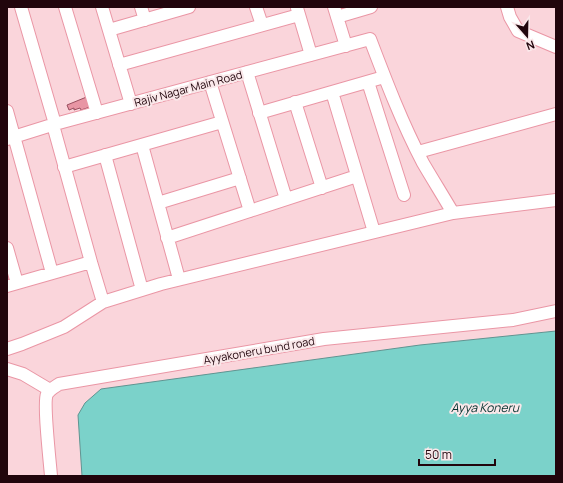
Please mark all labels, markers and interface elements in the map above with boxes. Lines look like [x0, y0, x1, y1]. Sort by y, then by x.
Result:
north arrow [507, 16, 547, 56]
text: N [524, 37, 537, 54]
street label: Rajiv Nagar Main Road [132, 66, 244, 110]
street label: Ayyakoneru bund road [202, 333, 316, 367]
water label: Ayya Koneru [451, 399, 520, 416]
scale bar [419, 441, 495, 467]
text: 50 m [425, 446, 452, 463]

